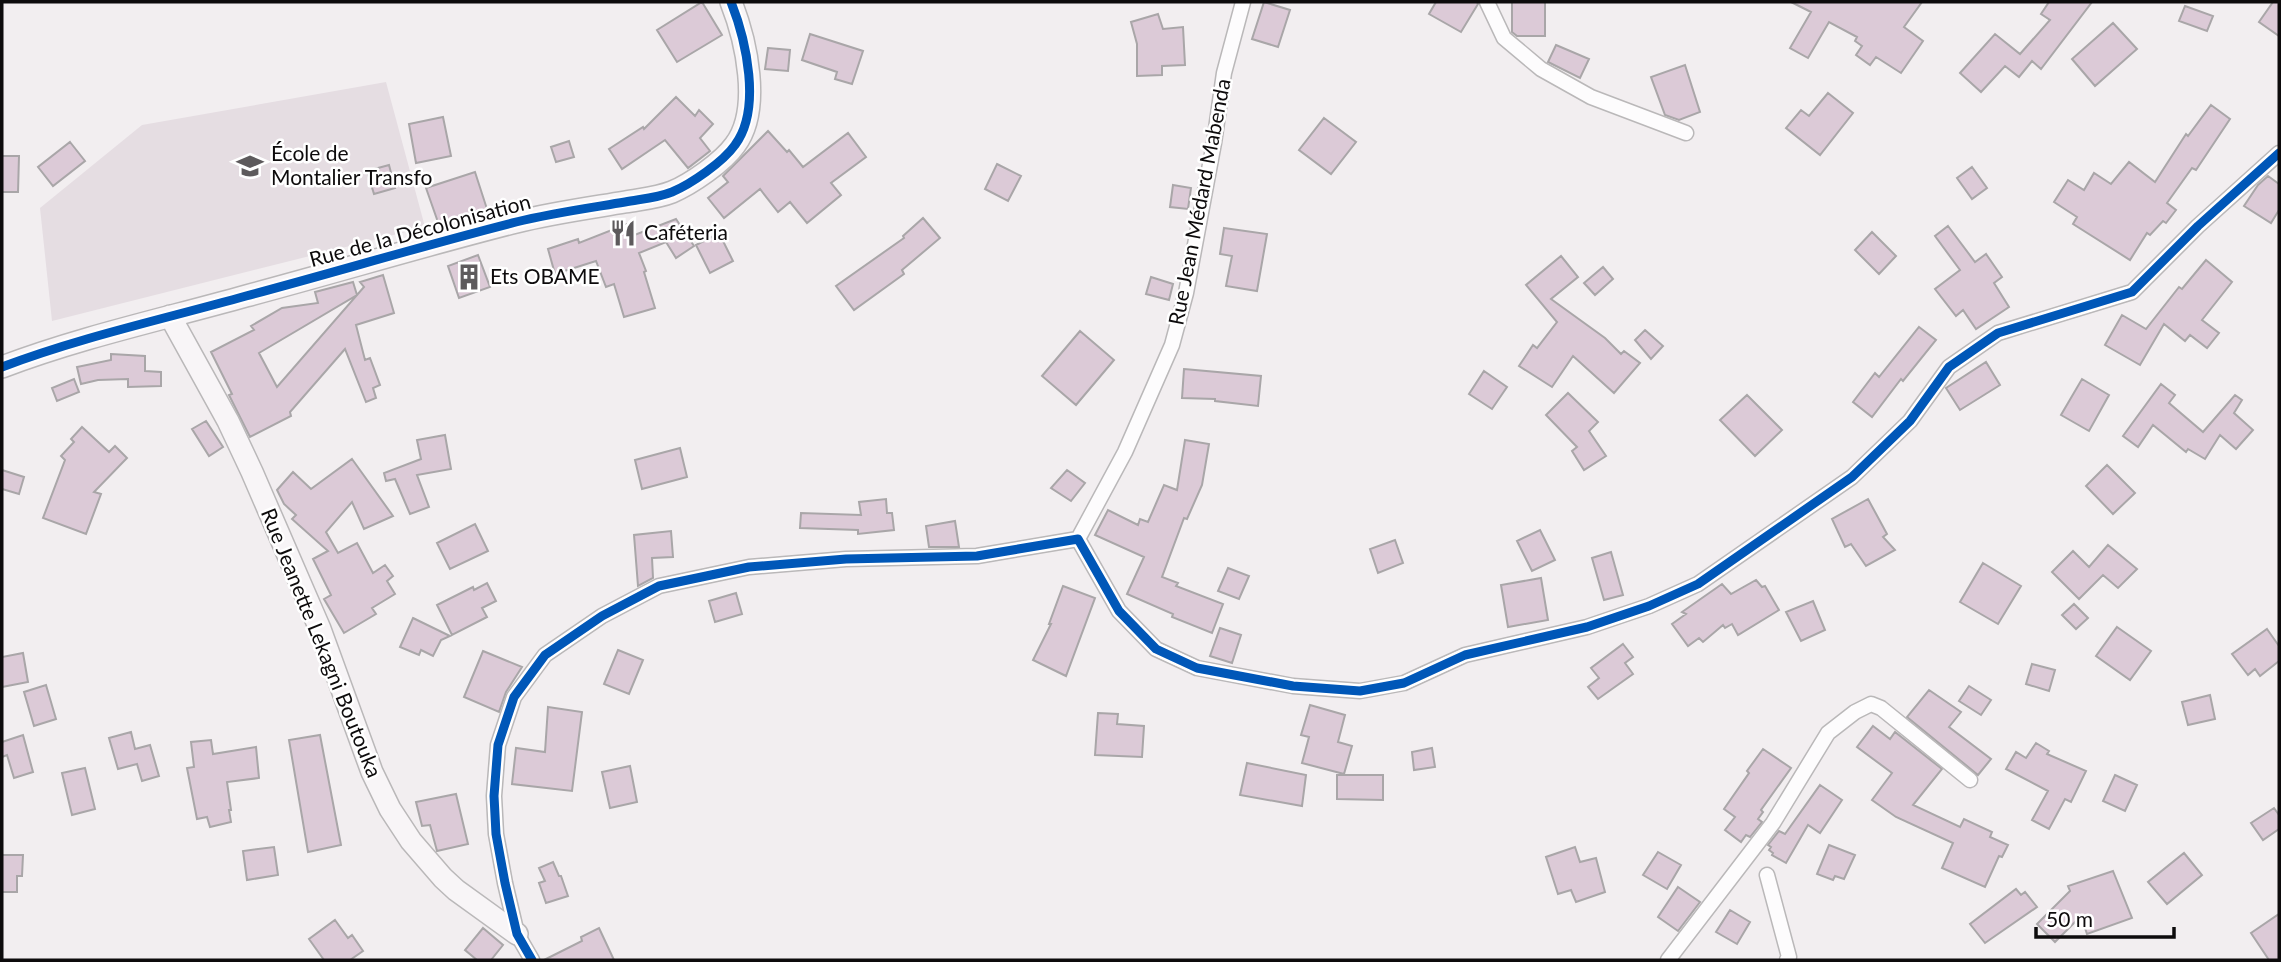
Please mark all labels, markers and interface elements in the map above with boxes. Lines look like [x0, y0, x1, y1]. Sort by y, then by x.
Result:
street label: Rue Jean Médard Mabenda [1162, 76, 1235, 327]
place label: École de Montalier Transfo [271, 140, 432, 189]
school or university icon: École de Montalier Transfo [235, 151, 265, 181]
street label: Rue de la Décolonisation [306, 188, 533, 271]
restaurant icon: Caféteria [608, 218, 638, 248]
place label: Caféteria [644, 219, 728, 244]
building icon: Ets OBAME [454, 262, 484, 292]
place label: Ets OBAME [490, 263, 600, 288]
street label: Rue Jeanette Lekagni Boutouka [257, 504, 388, 781]
scale bar [2036, 895, 2174, 939]
text: 50 m [2046, 906, 2093, 931]

